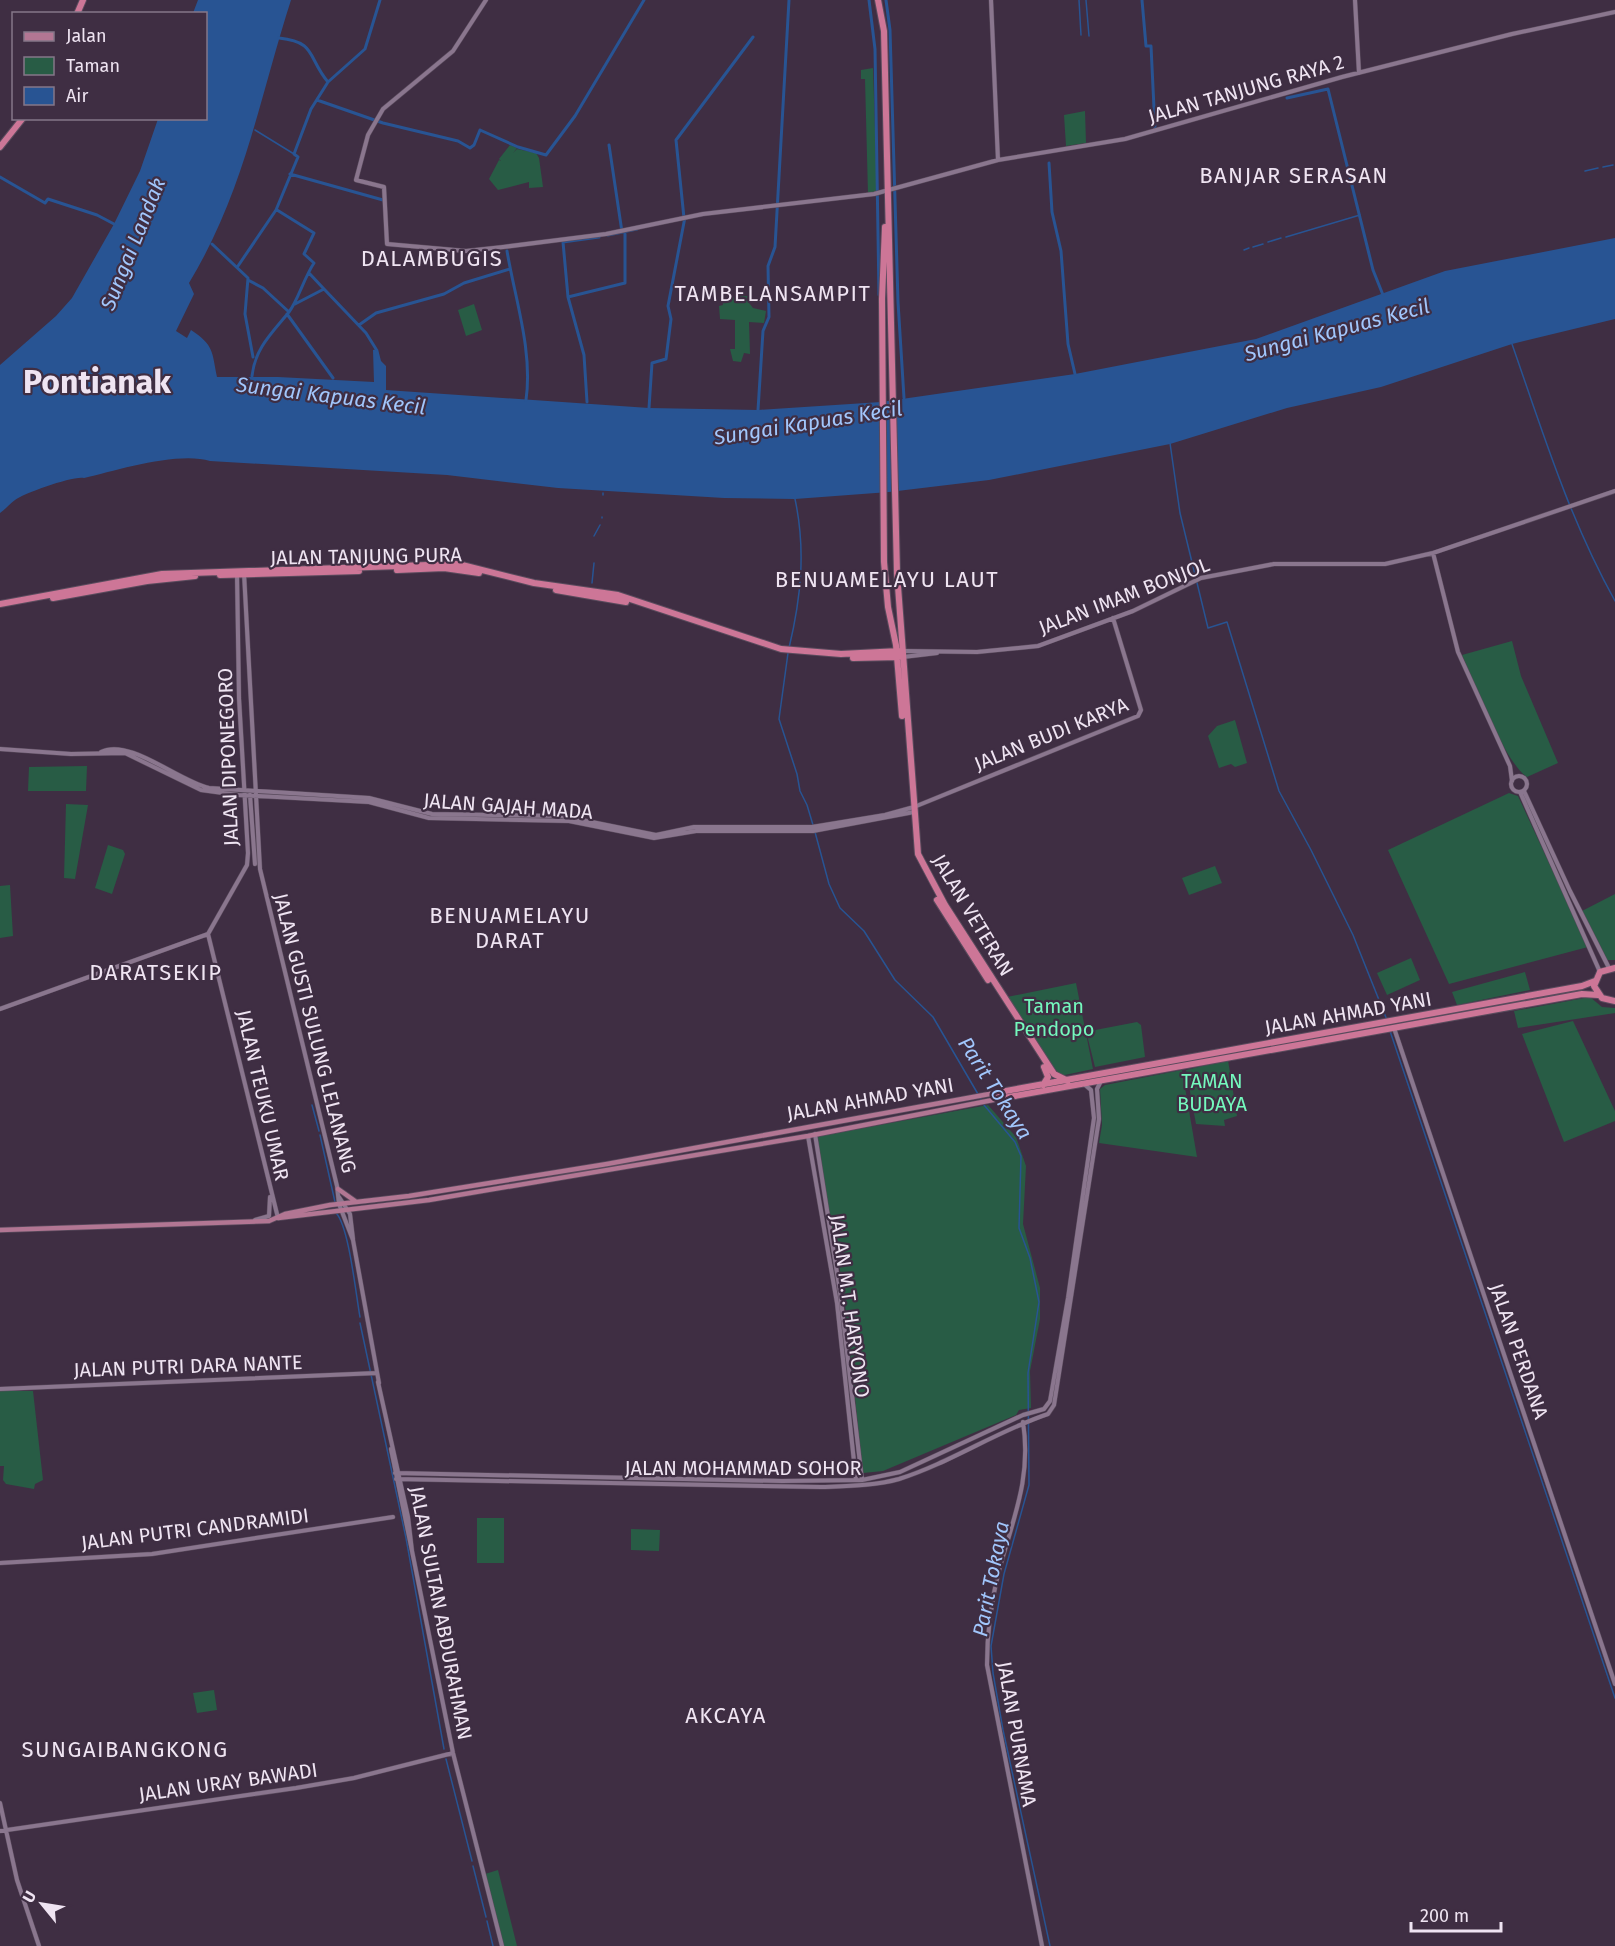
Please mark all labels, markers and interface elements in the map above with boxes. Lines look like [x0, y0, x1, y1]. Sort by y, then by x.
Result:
legend [12, 12, 207, 120]
text: Jalan [66, 25, 107, 47]
street label: JALAN TANJUNG RAYA 2 [1145, 50, 1347, 128]
text: Taman [66, 55, 120, 77]
text: Air [66, 85, 88, 107]
district label: BANJAR SERASAN [1199, 162, 1389, 189]
water label: Sungai Landak [94, 174, 171, 315]
district label: DALAMBUGIS [361, 245, 503, 272]
district label: TAMBELANSAMPIT [675, 280, 871, 307]
water label: Sungai Kapuas Kecil [1241, 293, 1432, 368]
district label: Pontianak [23, 363, 171, 401]
water label: Sungai Kapuas Kecil [234, 371, 427, 421]
water label: Sungai Kapuas Kecil [711, 395, 904, 451]
street label: JALAN TANJUNG PURA [270, 542, 463, 570]
street label: JALAN IMAM BONJOL [1035, 552, 1213, 640]
district label: BENUAMELAYU LAUT [775, 566, 999, 593]
street label: JALAN DIPONEGORO [213, 667, 243, 847]
street label: JALAN BUDI KARYA [971, 692, 1132, 776]
street label: JALAN GAJAH MADA [423, 788, 594, 824]
street label: JALAN VETERAN [927, 850, 1019, 980]
street label: JALAN GUSTI SULUNG LELANANG [269, 891, 361, 1175]
district label: BENUAMELAYU DARAT [429, 902, 591, 954]
district label: DARATSEKIP [89, 959, 223, 986]
street label: JALAN AHMAD YANI [1263, 986, 1433, 1040]
park label: Taman Pendopo [1014, 994, 1094, 1041]
street label: JALAN TEUKU UMAR [232, 1007, 294, 1183]
water label: Parit Tokaya [952, 1032, 1038, 1144]
park label: TAMAN BUDAYA [1177, 1069, 1248, 1116]
street label: JALAN AHMAD YANI [785, 1072, 955, 1126]
street label: JALAN M.T. HARYONO [825, 1213, 875, 1399]
street label: JALAN PERDANA [1485, 1280, 1554, 1422]
street label: JALAN PUTRI DARA NANTE [73, 1350, 303, 1382]
street label: JALAN MOHAMMAD SOHOR [624, 1456, 862, 1480]
street label: JALAN SULTAN ABDURAHMAN [405, 1484, 477, 1742]
street label: JALAN PUTRI CANDRAMIDI [80, 1503, 310, 1555]
water label: Parit Tokaya [967, 1519, 1015, 1639]
street label: JALAN PURNAMA [992, 1660, 1042, 1809]
district label: AKCAYA [685, 1702, 767, 1729]
district label: SUNGAIBANGKONG [21, 1736, 229, 1763]
street label: JALAN URAY BAWADI [137, 1758, 319, 1806]
north arrow [12, 1874, 72, 1934]
text: U [19, 1887, 40, 1906]
scale bar [1411, 1895, 1501, 1933]
text: 200 m [1420, 1905, 1469, 1927]

